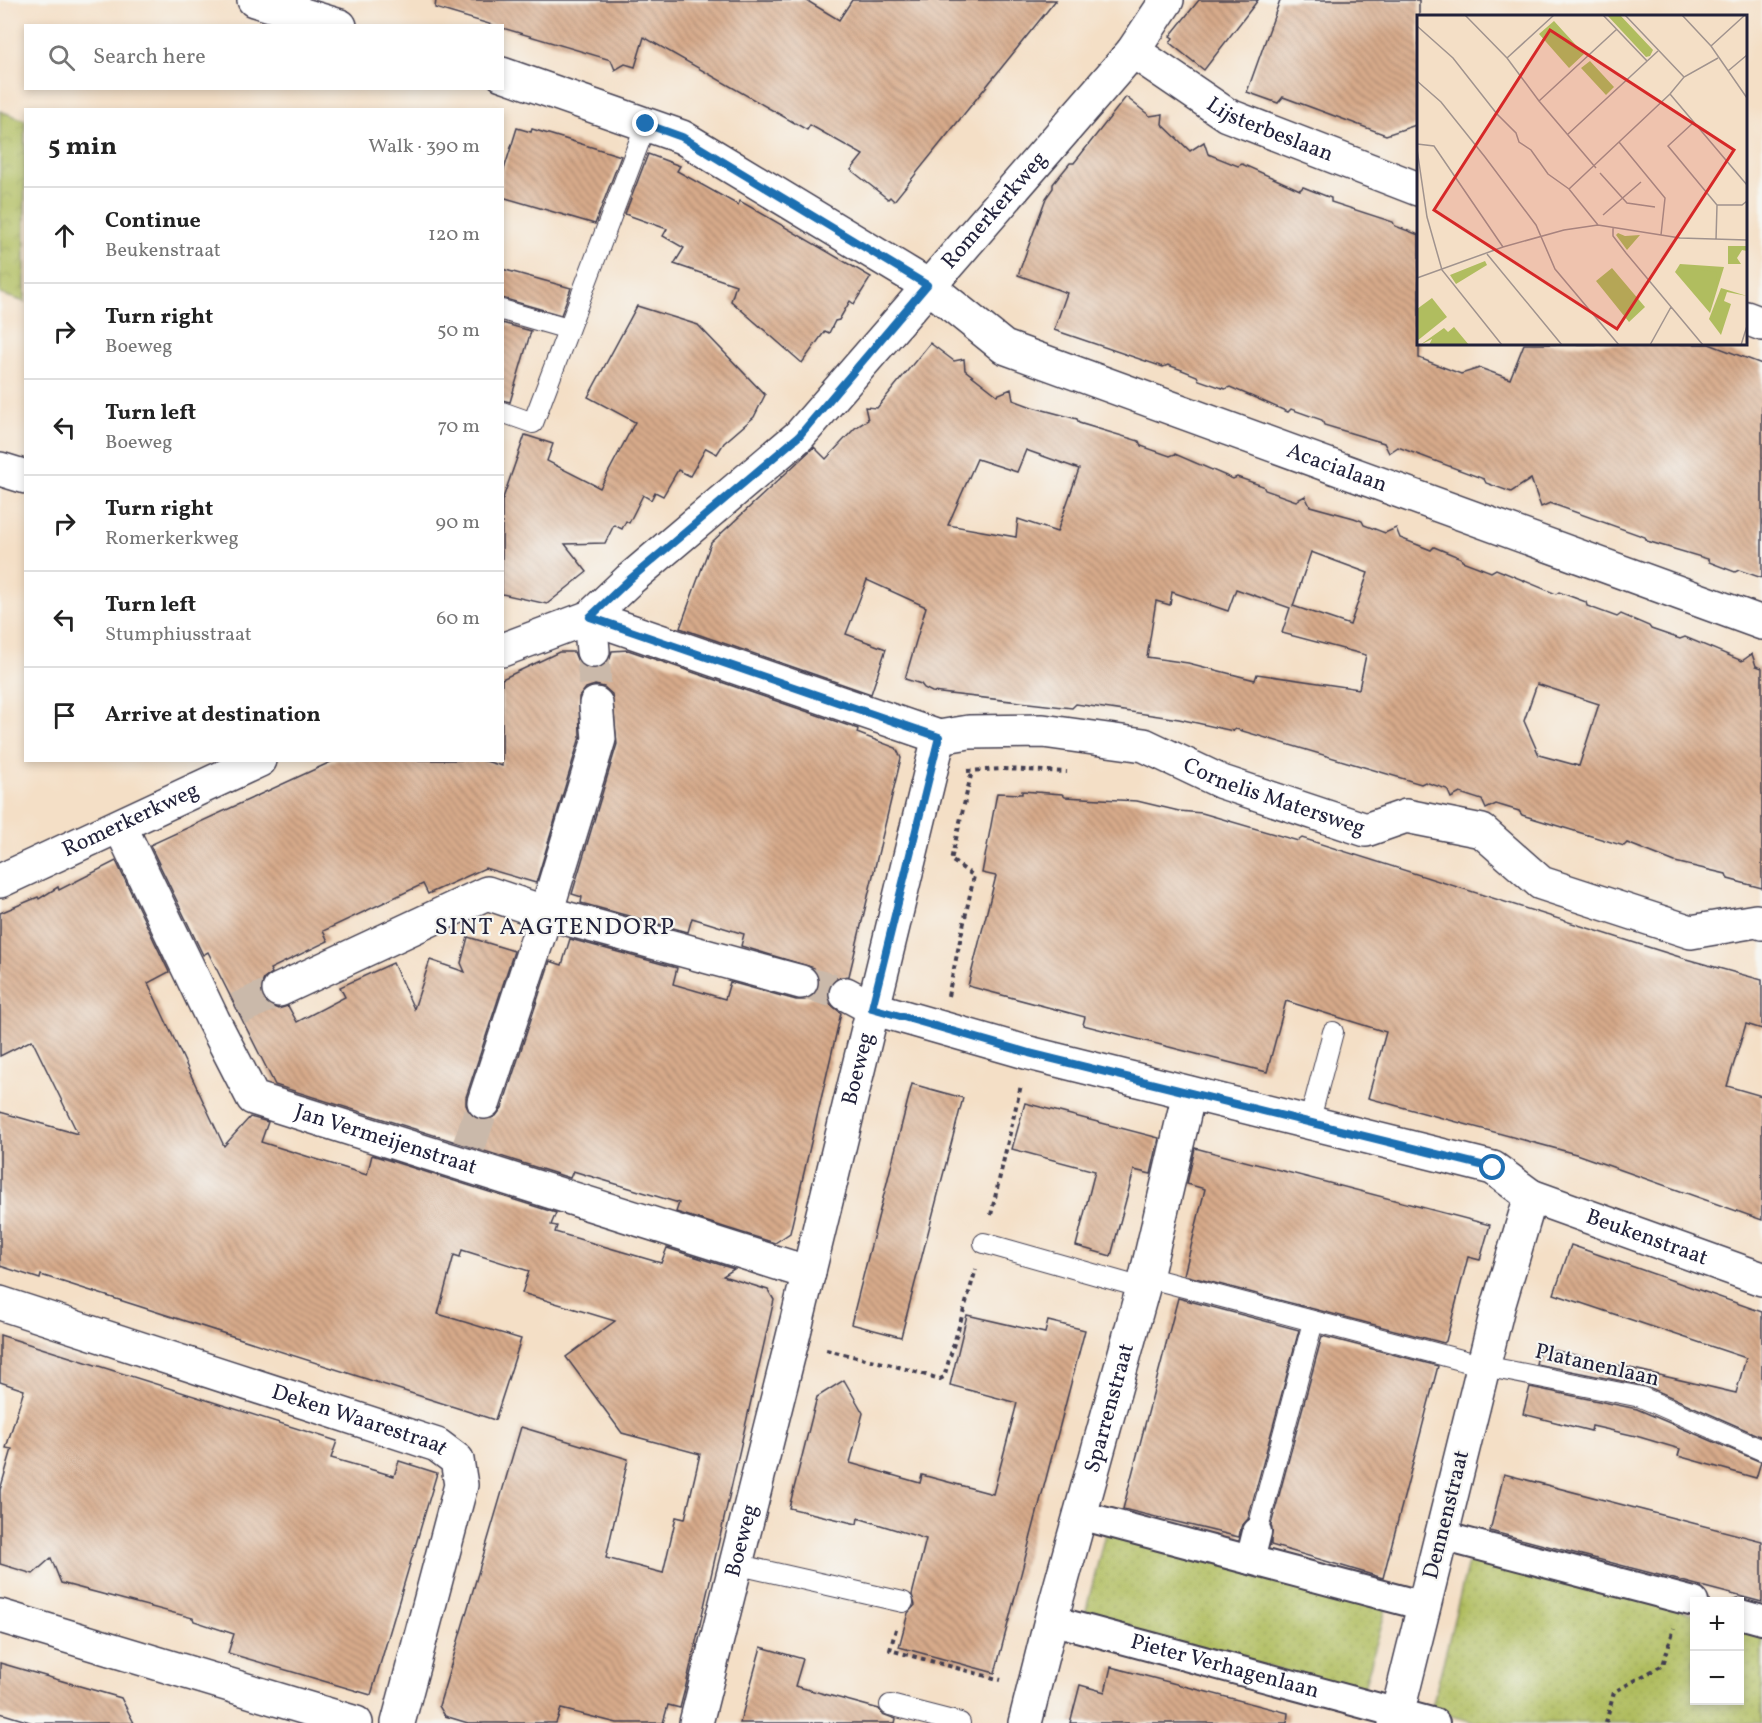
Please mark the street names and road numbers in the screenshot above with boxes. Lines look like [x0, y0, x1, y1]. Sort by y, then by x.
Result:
street label: Lijsterbeslaan [1200, 90, 1338, 170]
street label: Romerkerkweg [935, 145, 1055, 276]
street label: Acacialaan [1282, 436, 1391, 501]
street label: Cornelis Matersweg [1178, 750, 1369, 844]
street label: Romerkerkweg [57, 775, 204, 865]
street label: Boeweg [834, 1029, 882, 1109]
street label: Jan Vermeijenstraat [291, 1097, 481, 1183]
street label: Beukenstraat [1581, 1201, 1712, 1274]
street label: Platanenlaan [1532, 1337, 1662, 1395]
street label: Sparrenstraat [1077, 1339, 1142, 1477]
street label: Deken Waarestraat [268, 1377, 455, 1464]
street label: Dennenstraat [1416, 1447, 1478, 1583]
street label: Boeweg [718, 1501, 766, 1580]
street label: Pieter Verhagenlaan [1127, 1627, 1323, 1707]

